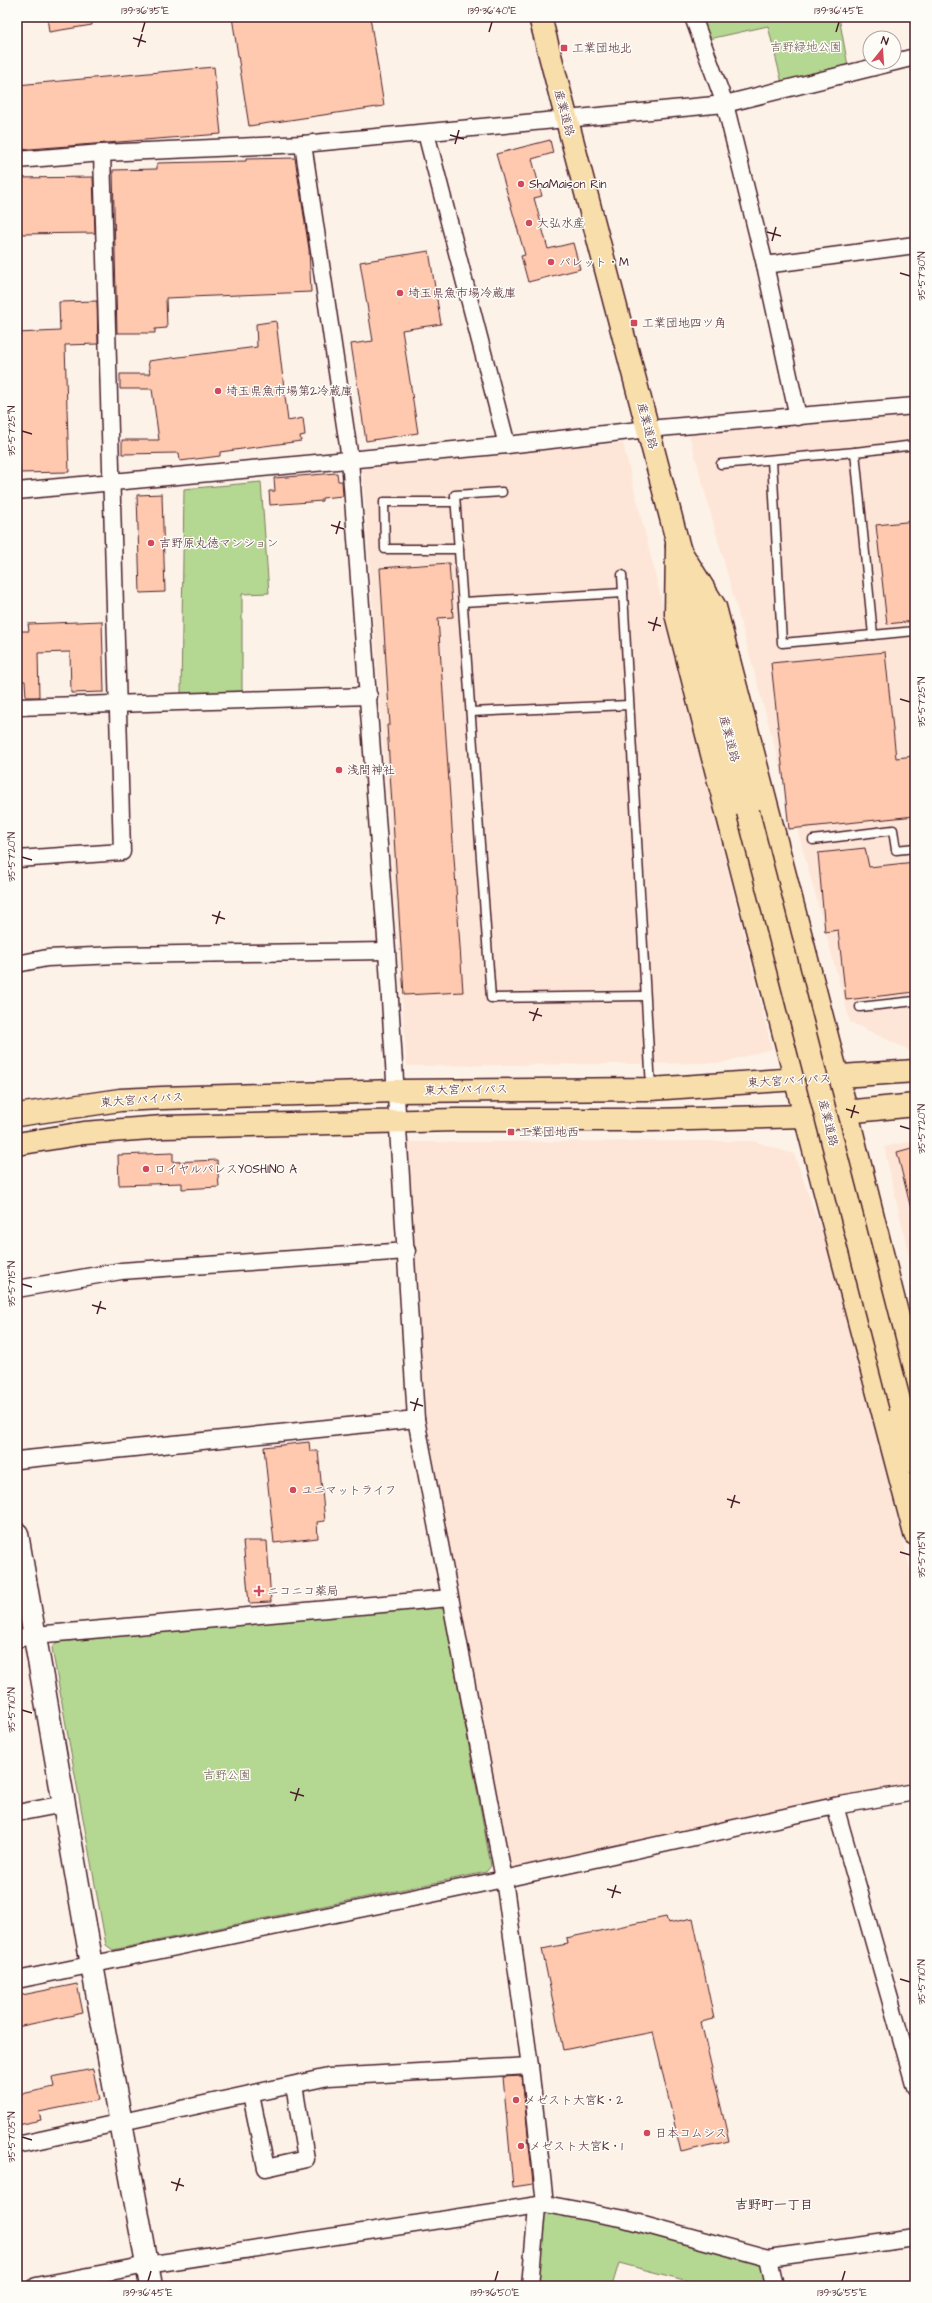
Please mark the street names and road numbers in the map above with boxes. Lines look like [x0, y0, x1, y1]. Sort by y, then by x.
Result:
street label: 産業道路 [550, 88, 578, 138]
street label: 産業道路 [633, 401, 661, 451]
street label: 産業道路 [715, 714, 743, 764]
street label: 東大宮バイパス [747, 1070, 831, 1092]
street label: 東大宮バイパス [424, 1081, 508, 1099]
street label: 東大宮バイパス [100, 1089, 184, 1111]
street label: 産業道路 [814, 1098, 842, 1148]

